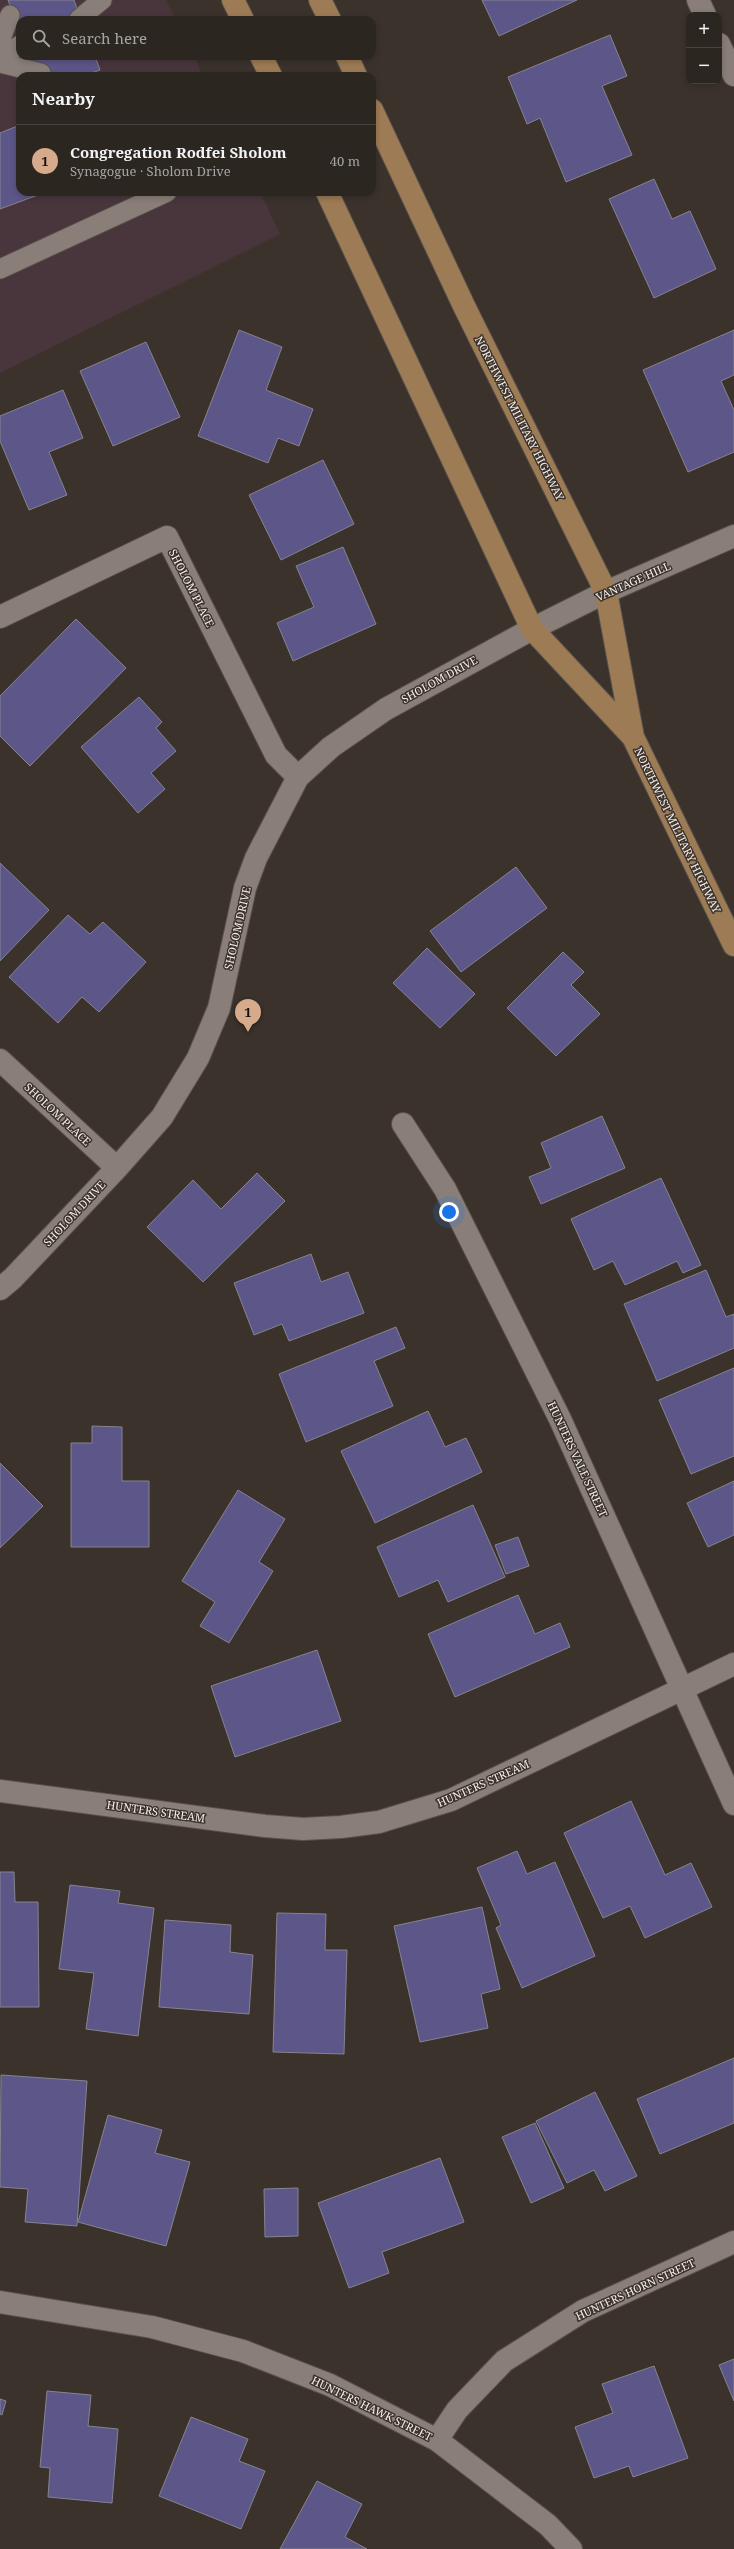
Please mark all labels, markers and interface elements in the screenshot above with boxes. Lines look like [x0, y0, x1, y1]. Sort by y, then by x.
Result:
map controls [686, 12, 722, 84]
button: + [686, 12, 722, 48]
search box [16, 16, 376, 60]
icon: search [30, 27, 52, 49]
text: Search here [62, 28, 147, 48]
button: − [686, 48, 722, 84]
text: Nearby [32, 87, 95, 110]
text: Congregation Rodfei Sholom [70, 142, 287, 162]
text: 1 [41, 152, 49, 170]
text: 40 m [330, 152, 360, 170]
text: Synagogue · Sholom Drive [70, 162, 231, 180]
street label: NORTHWEST MILITARY HIGHWAY [472, 333, 568, 503]
street label: SHOLOM PLACE [166, 546, 218, 630]
street label: VANTAGE HILL [593, 558, 673, 604]
street label: SHOLOM DRIVE [398, 652, 480, 706]
street label: NORTHWEST MILITARY HIGHWAY [631, 745, 725, 915]
street label: SHOLOM DRIVE [220, 885, 254, 971]
pin: 1 [235, 999, 261, 1032]
street label: SHOLOM PLACE [22, 1079, 95, 1149]
street label: SHOLOM DRIVE [40, 1177, 108, 1249]
your location [439, 1202, 459, 1222]
street label: HUNTERS VALE STREET [545, 1399, 611, 1519]
street label: HUNTERS STREAM [435, 1756, 531, 1810]
street label: HUNTERS STREAM [106, 1797, 206, 1825]
street label: HUNTERS HORN STREET [573, 2255, 697, 2323]
street label: HUNTERS HAWK STREET [309, 2372, 435, 2444]

